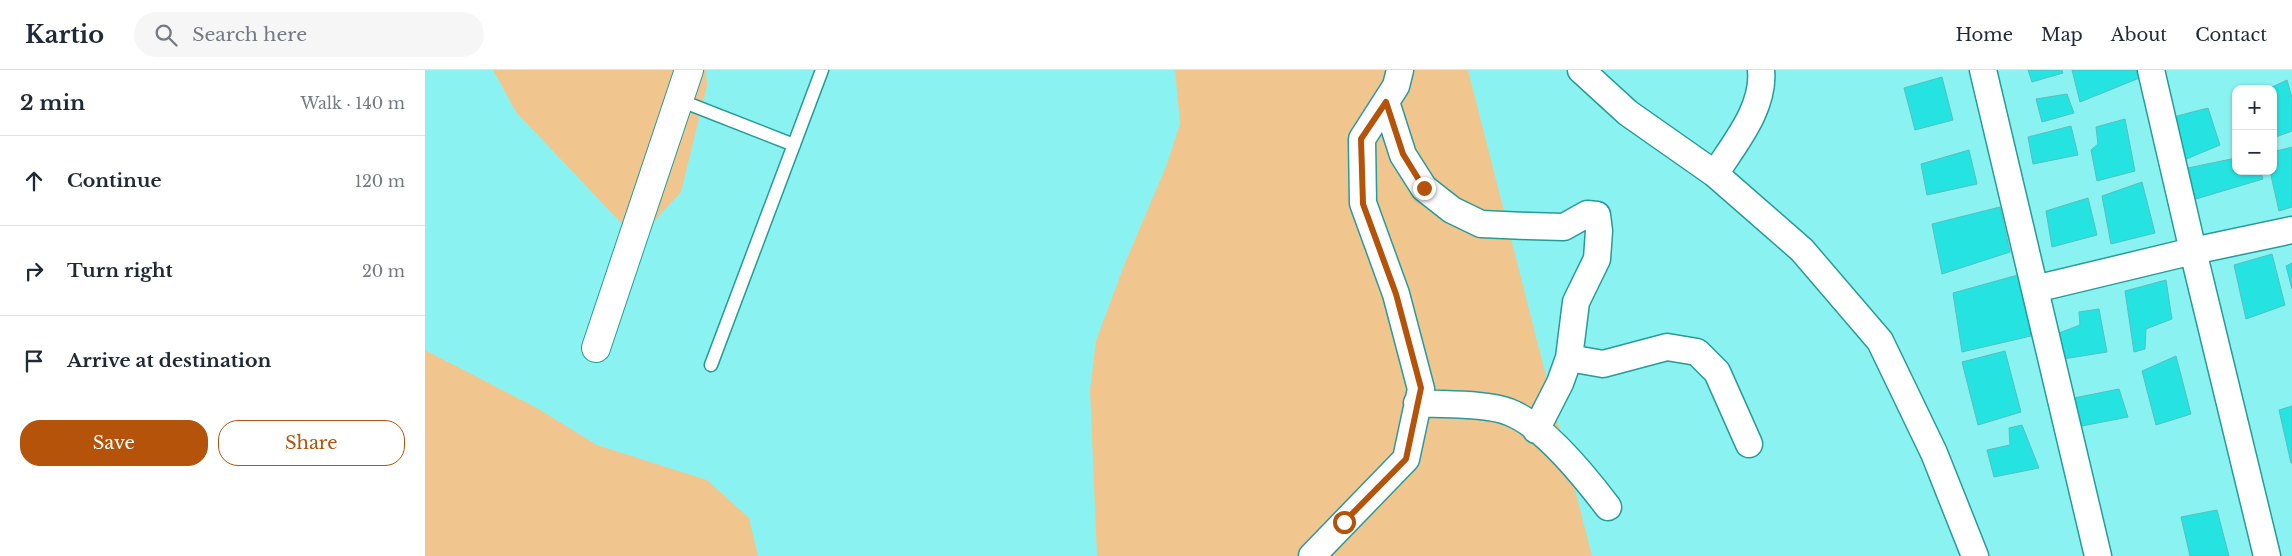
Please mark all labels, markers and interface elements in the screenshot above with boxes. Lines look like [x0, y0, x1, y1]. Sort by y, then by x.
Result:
search box [134, 12, 484, 57]
text: Kartio [25, 20, 104, 49]
icon: search [152, 21, 180, 49]
text: Search here [192, 23, 307, 46]
text: Home [1955, 24, 2013, 46]
text: Map [2041, 24, 2083, 46]
text: About [2111, 24, 2167, 46]
text: Contact [2195, 24, 2267, 46]
map controls [2232, 85, 2277, 175]
button: + [2232, 85, 2277, 130]
text: 2 min [20, 90, 85, 116]
text: Walk · 140 m [300, 93, 405, 113]
button: − [2232, 130, 2277, 175]
icon: ahead [20, 167, 48, 195]
text: Continue [67, 169, 162, 192]
text: 120 m [355, 171, 405, 191]
route end [1413, 177, 1436, 200]
icon: right [20, 257, 48, 285]
text: Turn right [67, 259, 173, 282]
text: 20 m [362, 261, 405, 281]
icon: arrive [20, 347, 48, 375]
text: Arrive at destination [67, 349, 271, 372]
button: Save [20, 420, 208, 466]
button: Share [218, 420, 405, 466]
route start [1333, 511, 1356, 534]

